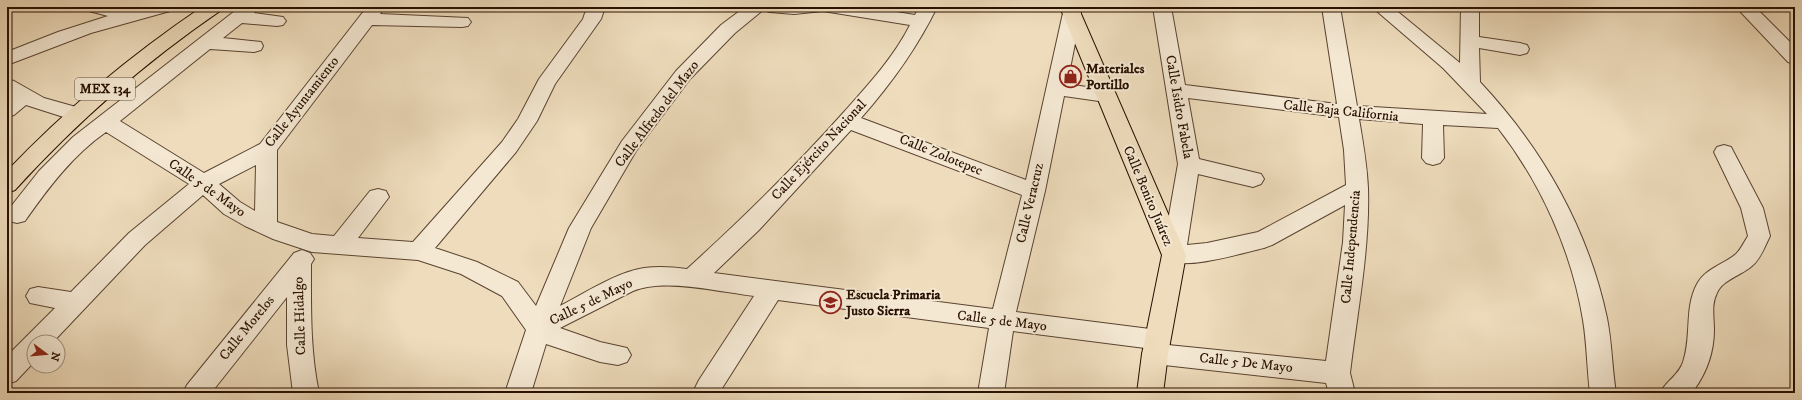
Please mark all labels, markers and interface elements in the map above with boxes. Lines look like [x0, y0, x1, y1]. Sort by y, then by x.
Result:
street label: Calle Ayuntamiento [261, 53, 343, 151]
street label: Calle Isidro Fabela [1161, 54, 1197, 160]
street label: Calle Alfredo del Mazo [611, 57, 703, 171]
place label: Materiales Portillo [1086, 60, 1145, 94]
shop icon: Materiales Portillo [1057, 64, 1083, 90]
road number: MEX 134 [75, 78, 135, 100]
street label: Calle Ejército Nacional [768, 95, 871, 204]
street label: Calle Baja California [1282, 96, 1400, 126]
street label: Calle Zolotepec [897, 130, 985, 180]
street label: Calle Benito Juárez [1119, 143, 1177, 249]
street label: Calle 5 de Mayo [165, 155, 249, 221]
street label: Calle Veracruz [1012, 161, 1048, 245]
street label: Calle Independencia [1337, 189, 1365, 305]
street label: Calle 5 de Mayo [547, 274, 636, 330]
street label: Calle Hidalgo [290, 276, 310, 356]
place label: Escuela Primaria Justo Sierra [844, 286, 942, 320]
school or university icon: Escuela Primaria Justo Sierra [817, 290, 843, 316]
street label: Calle Morelos [215, 292, 279, 364]
street label: Calle 5 de Mayo [956, 307, 1048, 335]
north arrow [26, 334, 66, 374]
street label: Calle 5 De Mayo [1198, 349, 1294, 377]
text: N [47, 350, 63, 363]

